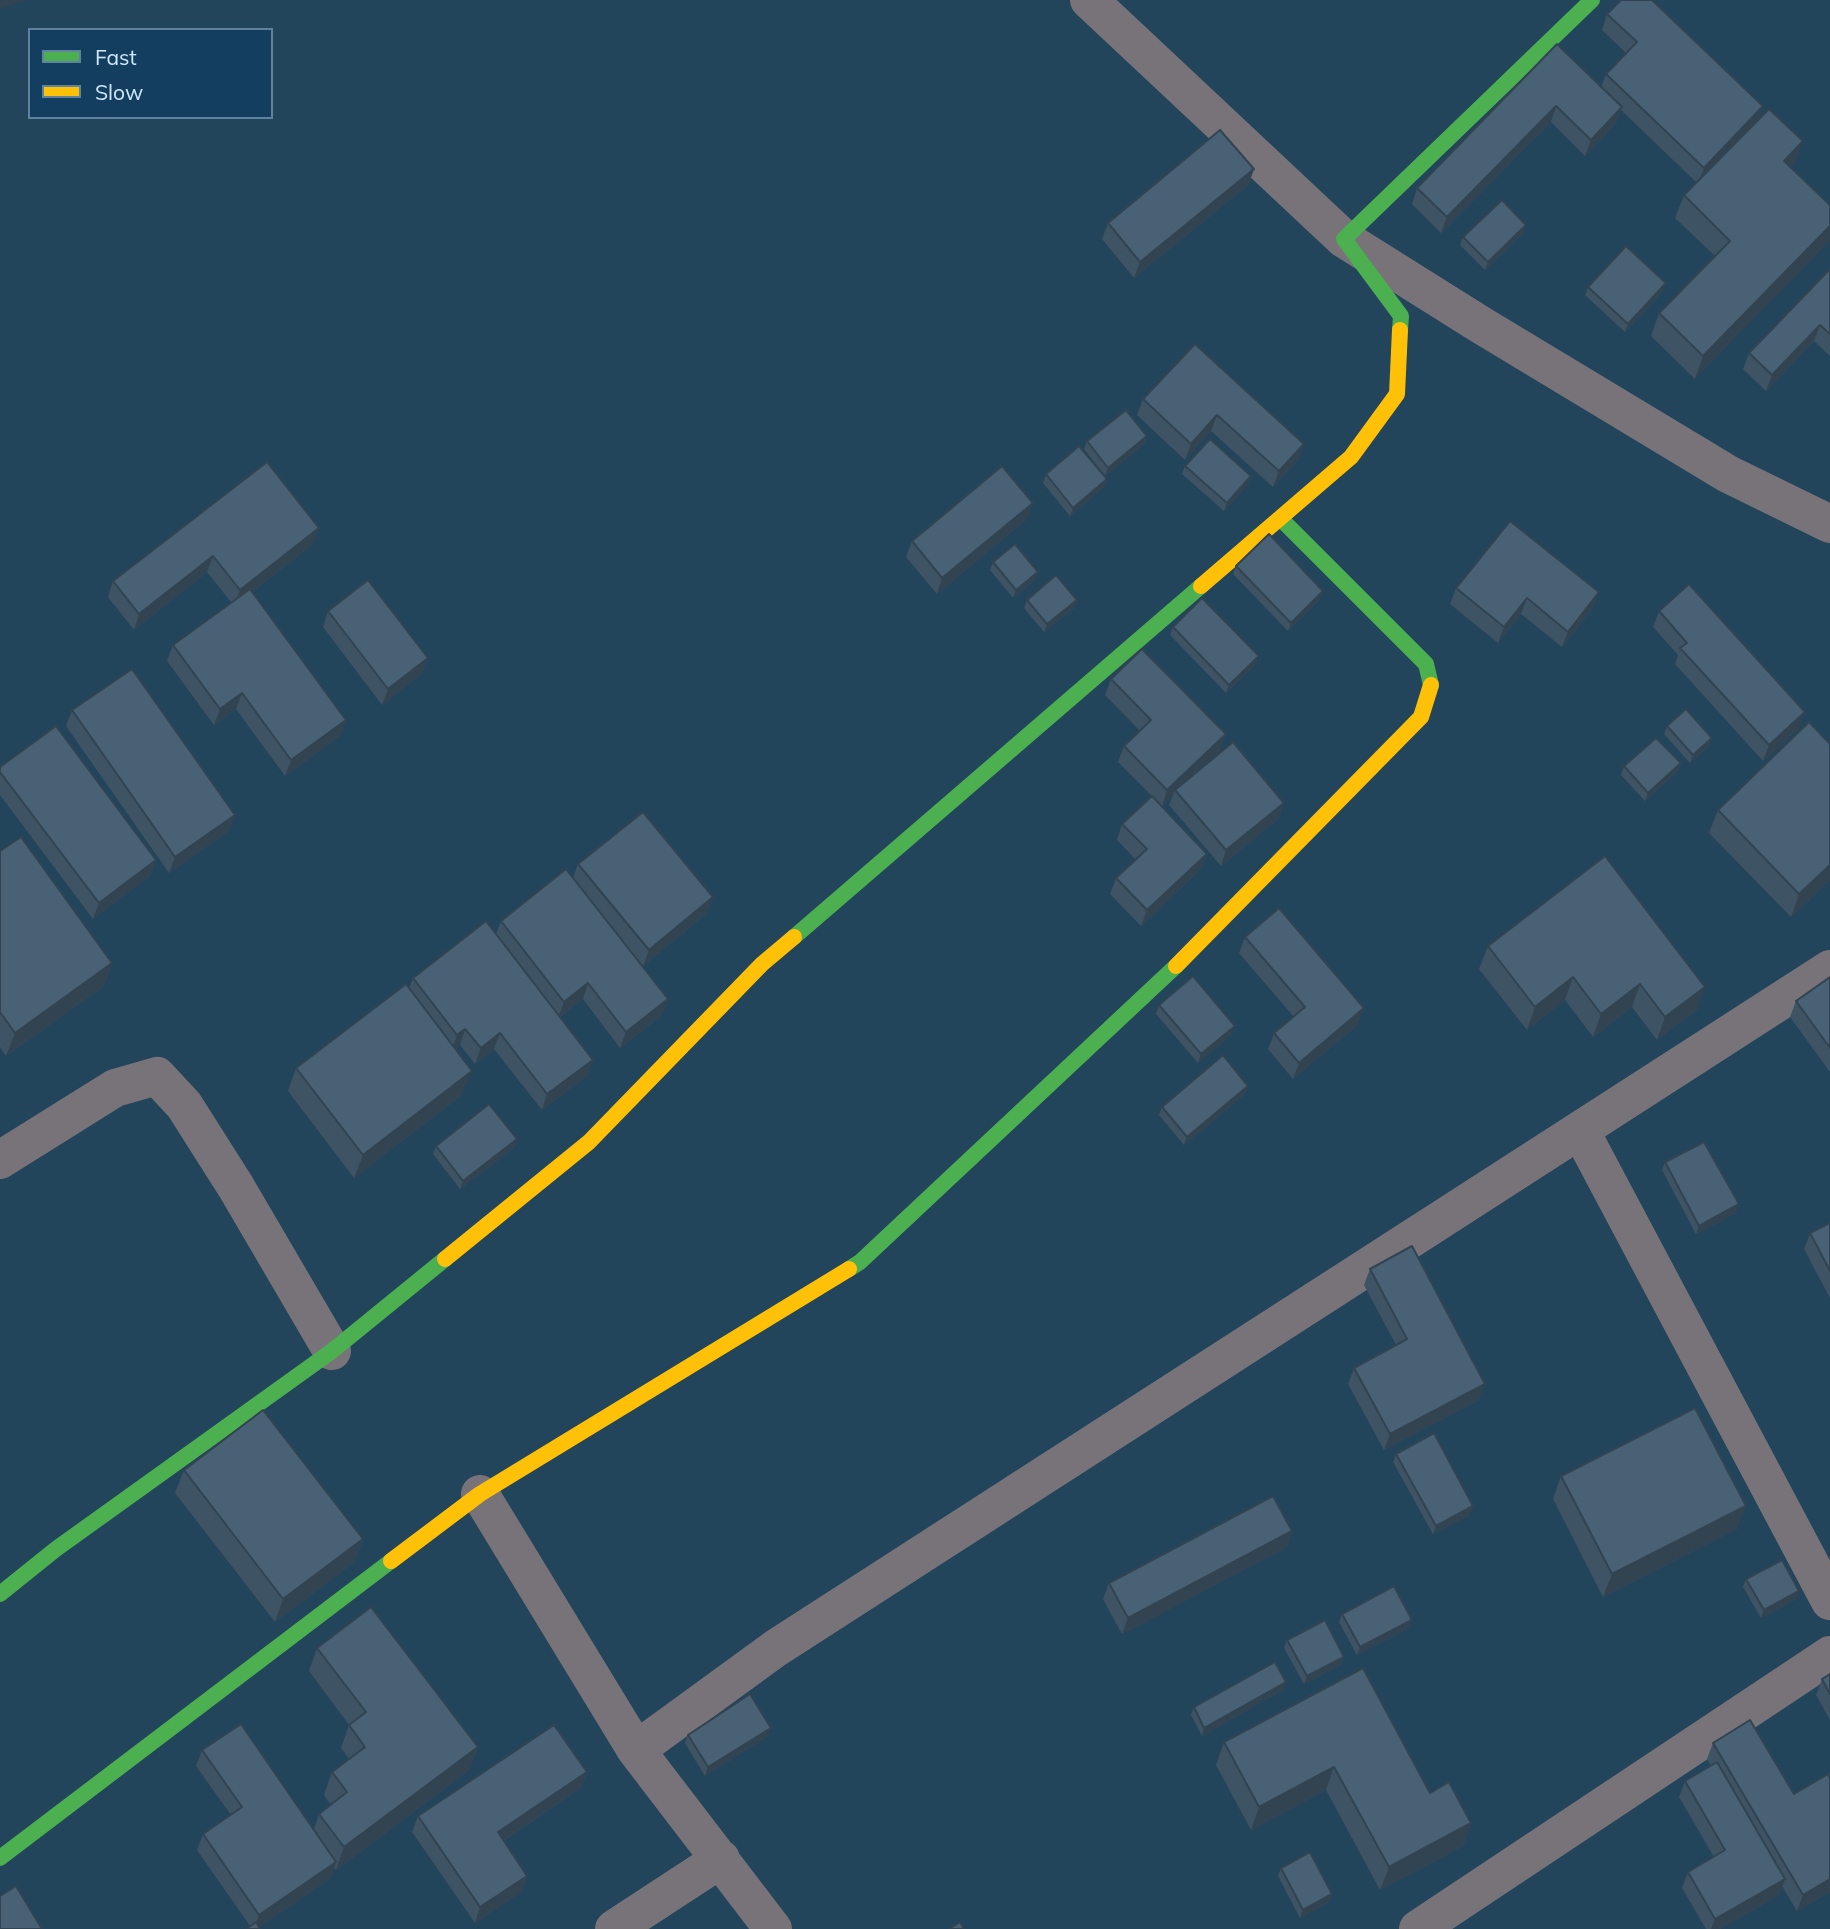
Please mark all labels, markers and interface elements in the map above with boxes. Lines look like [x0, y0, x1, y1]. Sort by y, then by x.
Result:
legend [28, 28, 273, 119]
text: Fast [95, 44, 137, 70]
text: Slow [95, 79, 143, 105]

